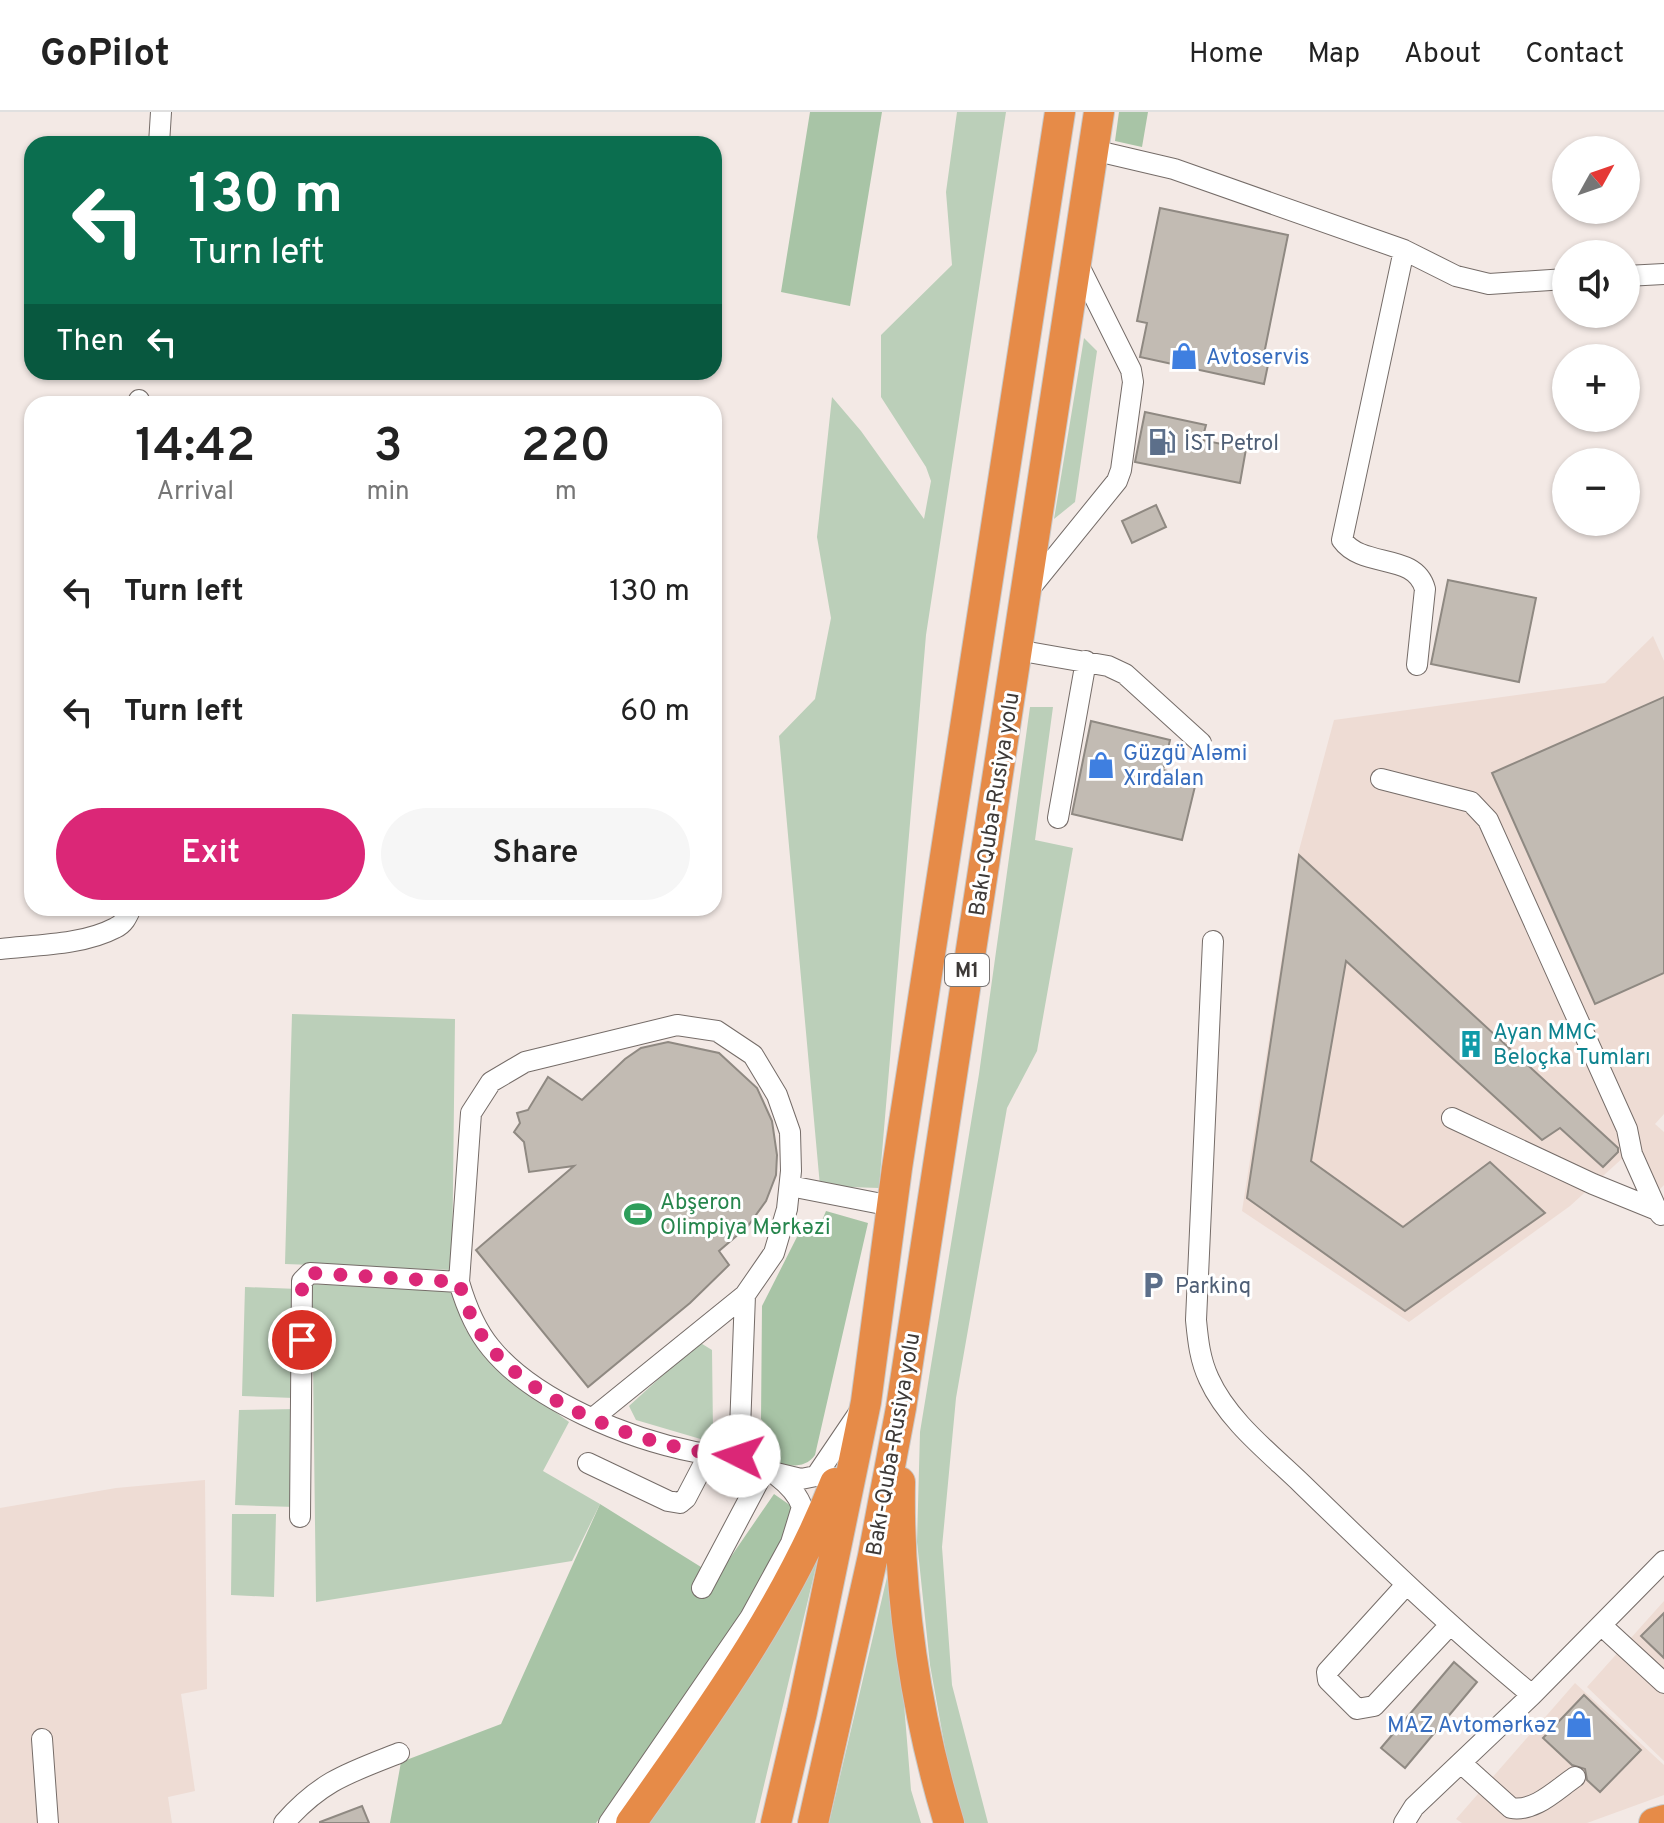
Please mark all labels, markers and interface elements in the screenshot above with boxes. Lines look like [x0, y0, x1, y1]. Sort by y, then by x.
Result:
text: GoPilot [40, 31, 170, 80]
text: Home [1189, 37, 1263, 73]
text: Map [1307, 37, 1360, 73]
text: About [1404, 37, 1481, 73]
text: Contact [1525, 37, 1624, 73]
north arrow [1552, 136, 1640, 224]
map controls [1552, 136, 1640, 536]
text: 130 m [188, 162, 343, 232]
icon: left [56, 168, 160, 272]
text: Turn left [188, 231, 325, 277]
button: sound [1552, 240, 1640, 328]
icon: left [140, 320, 184, 364]
text: Then [56, 324, 124, 361]
shop icon: Avtoservis [1169, 341, 1199, 371]
button: + [1552, 344, 1640, 432]
place label: Avtoservis [1206, 345, 1310, 372]
text: 14:42 [135, 418, 255, 478]
text: 3 [374, 418, 402, 478]
text: 220 [521, 418, 611, 478]
fuel station icon: İST Petrol [1147, 427, 1177, 457]
place label: İST Petrol [1184, 429, 1279, 458]
button: − [1552, 448, 1640, 536]
text: Arrival [156, 476, 234, 509]
text: min [366, 476, 410, 509]
text: m [555, 476, 577, 509]
icon: left [56, 570, 100, 614]
text: Turn left [124, 574, 244, 611]
text: 130 m [609, 574, 690, 611]
icon: left [56, 690, 100, 734]
street label: Bakı-Quba-Rusiya yolu [964, 691, 1026, 918]
text: Turn left [124, 694, 244, 731]
text: 60 m [620, 694, 690, 731]
place label: Güzgü Aləmi Xırdalan [1123, 741, 1247, 793]
shop icon: Güzgü Aləmi Xırdalan [1086, 750, 1116, 780]
button: Exit [56, 808, 365, 900]
button: Share [381, 808, 690, 900]
road number: M1 [945, 954, 989, 986]
place label: Ayan MMC Beloçka Tumları [1493, 1020, 1651, 1072]
building icon: Ayan MMC Beloçka Tumları [1456, 1029, 1486, 1059]
place label: Abşeron Olimpiya Mərkəzi [660, 1190, 830, 1242]
sports icon: Abşeron Olimpiya Mərkəzi [623, 1199, 653, 1229]
parking icon: Parkinq [1138, 1270, 1168, 1300]
place label: Parkinq [1175, 1274, 1251, 1301]
pin [268, 1306, 336, 1374]
icon: arrive [280, 1318, 324, 1362]
street label: Bakı-Quba-Rusiya yolu [862, 1331, 927, 1558]
position arrow [697, 1414, 781, 1498]
shop icon: MAZ Avtomərkəz [1564, 1709, 1594, 1739]
place label: MAZ Avtomərkəz [1387, 1713, 1557, 1740]

